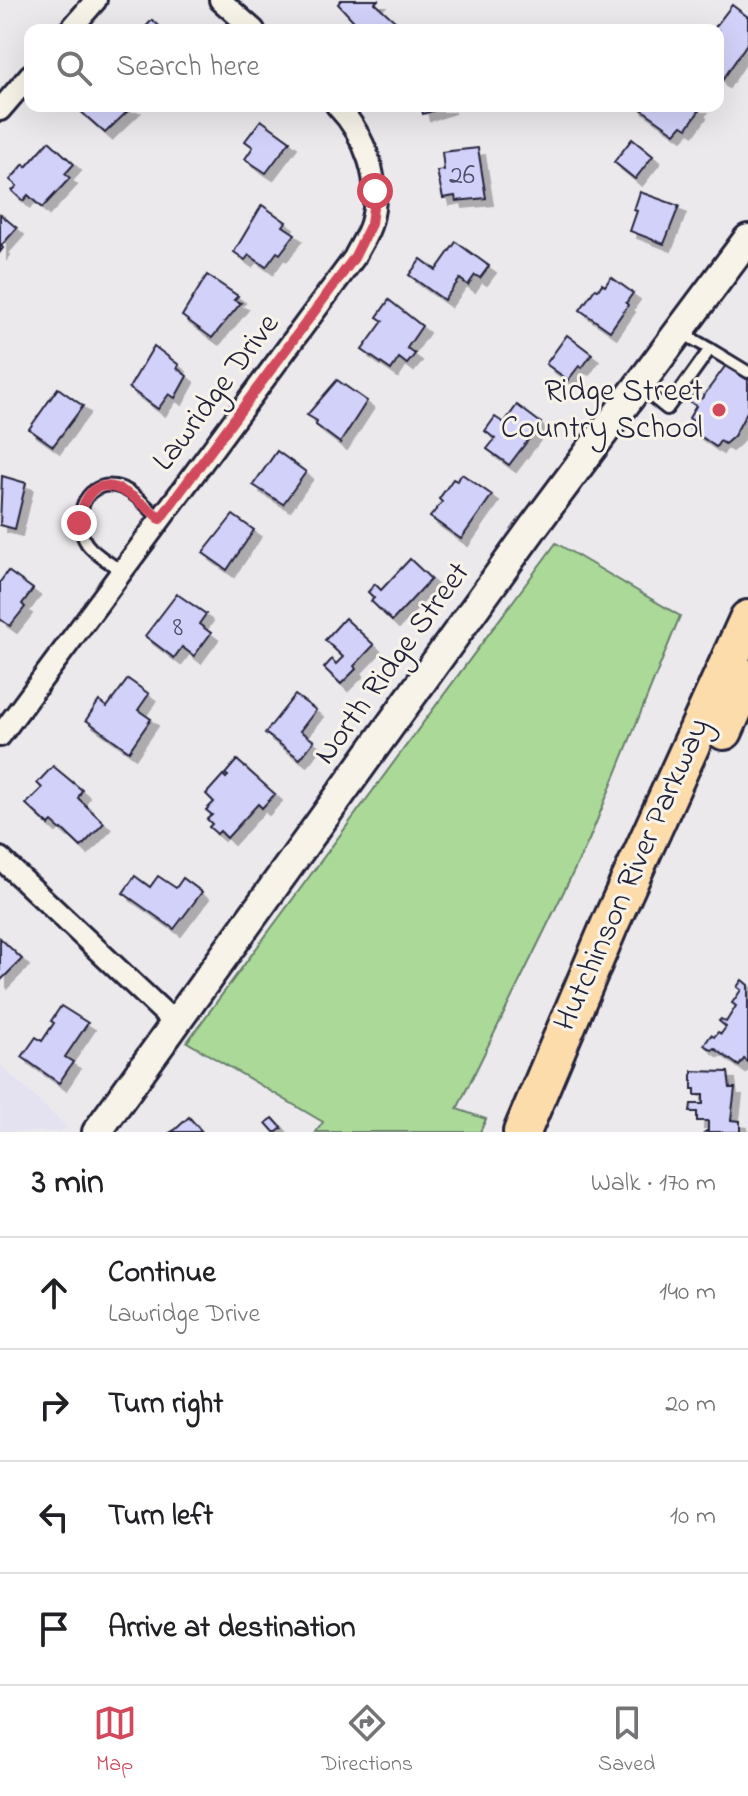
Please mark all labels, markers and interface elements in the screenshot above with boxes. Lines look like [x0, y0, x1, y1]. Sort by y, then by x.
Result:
search box [24, 24, 724, 112]
icon: search [52, 46, 96, 90]
text: Search here [116, 46, 260, 90]
house number: 26 [449, 156, 475, 197]
route start [357, 173, 393, 209]
street label: Lawridge Drive [142, 304, 293, 482]
place label: Ridge Street Country School [501, 369, 703, 453]
marker: Ridge Street Country School [710, 401, 728, 419]
route end [61, 505, 97, 541]
street label: North Ridge Street [303, 553, 483, 775]
house number: 8 [173, 608, 183, 649]
street label: Hutchinson River Parkway [543, 711, 723, 1039]
text: 3 min [32, 1159, 104, 1209]
text: Walk · 170 m [591, 1165, 716, 1203]
text: Continue [108, 1252, 216, 1296]
icon: ahead [32, 1271, 76, 1315]
text: 140 m [659, 1274, 716, 1312]
text: Lawridge Drive [108, 1296, 260, 1334]
icon: right [32, 1383, 76, 1427]
text: Turn right [108, 1383, 223, 1427]
text: 20 m [665, 1386, 716, 1424]
icon: left [32, 1495, 76, 1539]
text: Turn left [108, 1495, 213, 1539]
text: 10 m [670, 1498, 716, 1536]
icon: arrive [32, 1607, 76, 1651]
text: Arrive at destination [108, 1607, 356, 1651]
tab: Map [93, 1701, 137, 1781]
tab: Directions [322, 1701, 413, 1781]
tab: Saved [598, 1701, 655, 1781]

